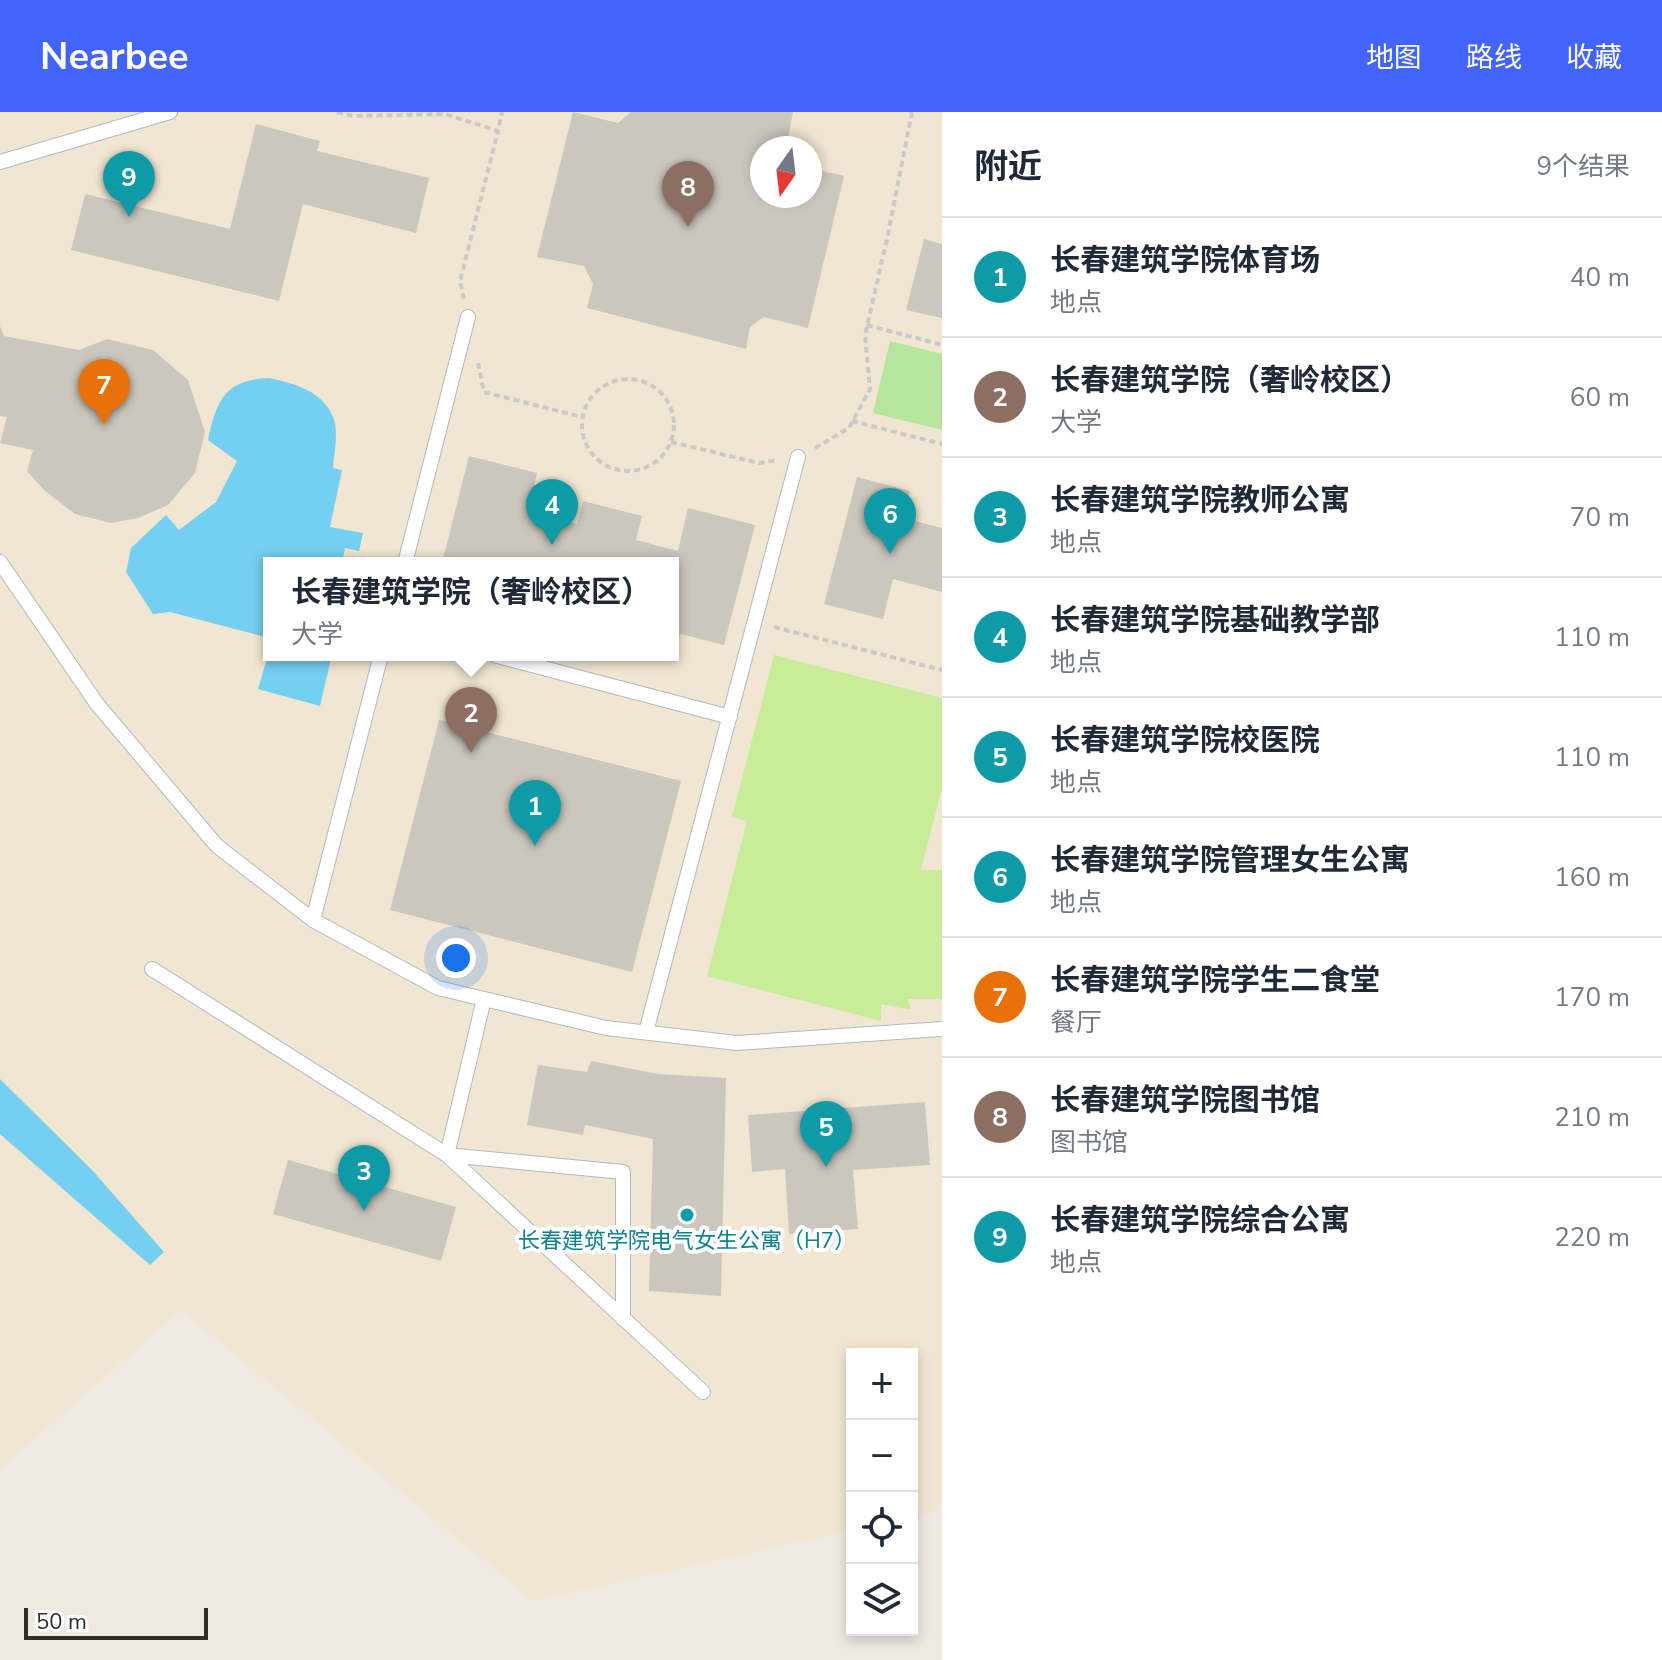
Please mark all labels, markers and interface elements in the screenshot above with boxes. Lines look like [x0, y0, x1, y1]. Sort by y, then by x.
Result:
text: Nearbee [40, 31, 189, 82]
text: 地图 [1366, 39, 1422, 77]
text: 路线 [1466, 39, 1522, 77]
text: 收藏 [1566, 39, 1622, 77]
north arrow [750, 136, 822, 208]
text: 附近 [974, 144, 1042, 190]
text: 9个结果 [1536, 149, 1630, 184]
pin: 9 [103, 151, 155, 217]
pin: 8 [662, 161, 714, 227]
text: 长春建筑学院体育场 [1050, 240, 1320, 281]
text: 1 [992, 260, 1008, 295]
text: 40 m [1570, 260, 1630, 295]
text: 地点 [1050, 285, 1102, 320]
pin: 7 [78, 359, 130, 425]
text: 长春建筑学院（奢岭校区） [1050, 360, 1410, 401]
text: 2 [992, 380, 1008, 415]
text: 60 m [1570, 380, 1630, 415]
text: 大学 [1050, 405, 1102, 440]
pin: 4 [526, 479, 578, 545]
text: 长春建筑学院教师公寓 [1050, 480, 1350, 521]
pin: 6 [864, 488, 916, 554]
text: 3 [992, 500, 1008, 535]
text: 70 m [1570, 500, 1630, 535]
text: 地点 [1050, 525, 1102, 560]
popup [263, 557, 679, 661]
text: 长春建筑学院（奢岭校区） [291, 572, 651, 613]
text: 长春建筑学院基础教学部 [1050, 600, 1380, 641]
text: 大学 [291, 617, 343, 652]
text: 4 [992, 620, 1008, 655]
text: 110 m [1554, 620, 1630, 655]
text: 地点 [1050, 645, 1102, 680]
pin: 2 [445, 687, 497, 753]
text: 长春建筑学院校医院 [1050, 720, 1320, 761]
text: 5 [992, 740, 1008, 775]
text: 110 m [1554, 740, 1630, 775]
text: 地点 [1050, 765, 1102, 800]
pin: 1 [509, 780, 561, 846]
text: 长春建筑学院管理女生公寓 [1050, 840, 1410, 881]
text: 6 [992, 860, 1008, 895]
text: 160 m [1554, 860, 1630, 895]
text: 地点 [1050, 885, 1102, 920]
your location [436, 938, 476, 978]
text: 长春建筑学院学生二食堂 [1050, 960, 1380, 1001]
text: 7 [992, 980, 1008, 1015]
text: 170 m [1554, 980, 1630, 1015]
text: 餐厅 [1050, 1005, 1102, 1040]
text: 长春建筑学院图书馆 [1050, 1080, 1320, 1121]
text: 8 [992, 1100, 1008, 1135]
text: 210 m [1554, 1100, 1630, 1135]
pin: 5 [800, 1101, 852, 1167]
text: 图书馆 [1050, 1125, 1128, 1160]
pin: 3 [338, 1145, 390, 1211]
text: 长春建筑学院综合公寓 [1050, 1200, 1350, 1241]
marker: 长春建筑学院电气女生公寓（H7） [678, 1206, 696, 1224]
text: 9 [992, 1220, 1008, 1255]
text: 220 m [1554, 1220, 1630, 1255]
place label: 长春建筑学院电气女生公寓（H7） [518, 1226, 856, 1256]
text: 地点 [1050, 1245, 1102, 1280]
map controls [846, 1348, 918, 1636]
button: + [846, 1348, 918, 1420]
button: − [846, 1420, 918, 1492]
button: locate [846, 1492, 918, 1564]
button: layers [846, 1564, 918, 1636]
scale bar [24, 1604, 208, 1640]
text: 50 m [36, 1607, 87, 1637]

